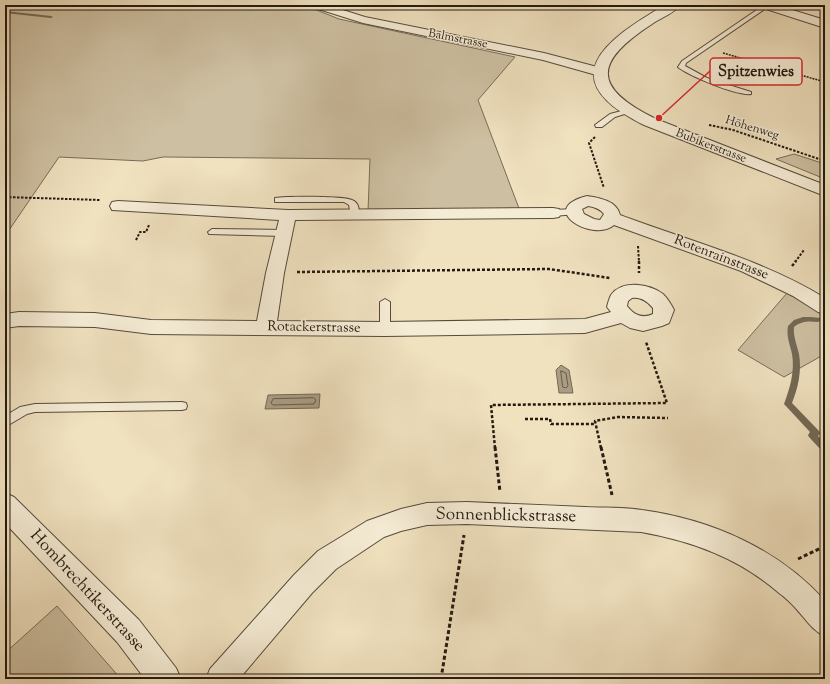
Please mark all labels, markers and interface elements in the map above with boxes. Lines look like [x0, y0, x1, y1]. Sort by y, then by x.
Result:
street label: Balmstrasse [427, 24, 490, 54]
callout: Spitzenwies [710, 58, 802, 85]
text: Spitzenwies [718, 62, 794, 83]
street label: Höhenweg [723, 111, 781, 145]
street label: Bubikerstrasse [673, 124, 749, 168]
street label: Rotenrainstrasse [671, 231, 771, 285]
street label: Rotackerstrasse [267, 317, 361, 339]
street label: Sonnenblickstrasse [435, 503, 577, 529]
street label: Hombrechtikerstrasse [24, 524, 150, 658]

